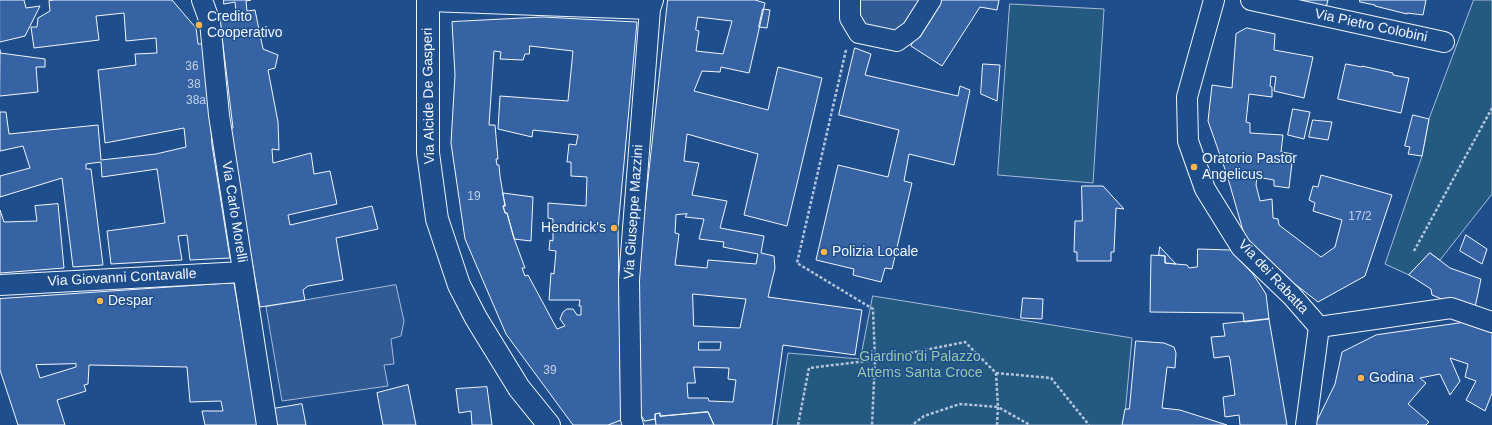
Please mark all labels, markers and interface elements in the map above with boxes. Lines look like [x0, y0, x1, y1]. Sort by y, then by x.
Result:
street label: Via Pietro Colobini [1313, 6, 1429, 46]
place label: Credito Cooperativo [207, 9, 282, 42]
marker: Credito Cooperativo [194, 20, 204, 30]
street label: Via Alcide De Gasperi [419, 28, 439, 164]
house number: 36 [185, 60, 199, 74]
house number: 38 [187, 78, 201, 92]
house number: 38a [186, 94, 206, 108]
street label: Via Giuseppe Mazzini [621, 144, 647, 280]
place label: Oratorio Pastor Angelicus [1202, 151, 1297, 184]
street label: Via Carlo Morelli [218, 160, 250, 264]
marker: Oratorio Pastor Angelicus [1189, 162, 1199, 172]
house number: 19 [467, 190, 481, 204]
house number: 17/2 [1348, 210, 1372, 224]
place label: Hendrick's [541, 220, 606, 236]
marker: Hendrick's [609, 223, 619, 233]
street label: Via dei Rabatta [1234, 236, 1312, 318]
place label: Polizia Locale [832, 244, 918, 260]
marker: Polizia Locale [819, 247, 829, 257]
street label: Via Giovanni Contavalle [47, 266, 197, 290]
place label: Despar [108, 293, 153, 309]
marker: Despar [95, 296, 105, 306]
park label: Giardino di Palazzo Attems Santa Croce [857, 349, 983, 382]
house number: 39 [543, 364, 557, 378]
place label: Godina [1369, 370, 1414, 386]
marker: Godina [1356, 373, 1366, 383]

